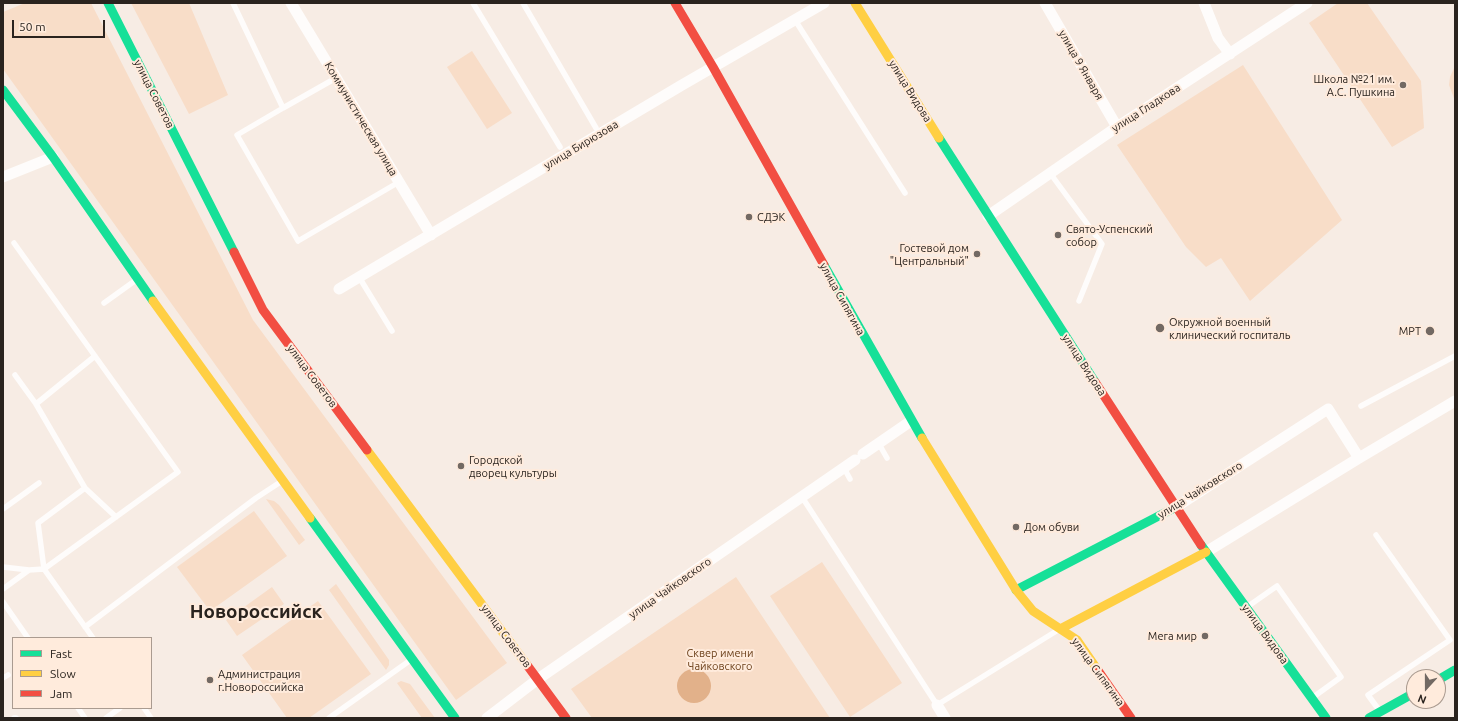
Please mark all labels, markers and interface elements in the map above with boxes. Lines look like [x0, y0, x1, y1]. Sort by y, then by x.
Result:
scale bar [14, 12, 107, 38]
text: 50 m [19, 20, 46, 33]
street label: улица 9 Января [1056, 28, 1106, 102]
street label: улица Советов [131, 57, 177, 131]
street label: улица Видова [886, 58, 934, 124]
street label: Коммунистическая улица [322, 60, 400, 178]
place label: Школа №21 им. А.С. Пушкина [1314, 72, 1395, 98]
marker: Школа №21 им. А.С. Пушкина [1398, 80, 1408, 90]
street label: улица Гладкова [1109, 81, 1183, 135]
street label: улица Бирюзова [541, 118, 621, 172]
place label: СДЭК [757, 210, 785, 224]
marker: СДЭК [744, 212, 754, 222]
place label: Свято-Успенский собор [1066, 222, 1153, 248]
marker: Свято-Успенский собор [1053, 230, 1063, 240]
place label: Гостевой дом "Центральный" [890, 241, 969, 267]
marker: Гостевой дом "Центральный" [972, 249, 982, 259]
street label: улица Сипягина [817, 260, 867, 338]
place label: Окружной военный клинический госпиталь [1169, 315, 1290, 341]
marker: Окружной военный клинический госпиталь [1154, 322, 1166, 334]
place label: МРТ [1399, 324, 1421, 338]
marker: МРТ [1424, 325, 1436, 337]
street label: улица Видова [1059, 332, 1109, 398]
street label: улица Советов [284, 342, 340, 410]
place label: Городской дворец культуры [469, 453, 557, 479]
street label: улица Чайковского [1155, 459, 1245, 521]
marker: Городской дворец культуры [456, 461, 466, 471]
place label: Дом обуви [1024, 520, 1079, 534]
marker: Дом обуви [1011, 522, 1021, 532]
street label: улица Чайковского [626, 555, 714, 621]
district label: Новороссийск [190, 601, 322, 623]
street label: улица Советов [478, 602, 534, 670]
street label: улица Видова [1239, 602, 1291, 666]
place label: Мега мир [1148, 629, 1197, 643]
marker: Мега мир [1200, 631, 1210, 641]
street label: улица Сипягина [1069, 635, 1127, 709]
legend [12, 637, 152, 709]
park label: Сквер имени Чайковского [686, 646, 754, 672]
text: Fast [50, 647, 72, 660]
text: Slow [50, 667, 76, 680]
place label: Администрация г.Новороссийска [218, 667, 304, 693]
north arrow [1406, 669, 1446, 709]
marker: Администрация г.Новороссийска [205, 675, 215, 685]
text: Jam [50, 687, 72, 700]
text: N [1416, 692, 1428, 706]

